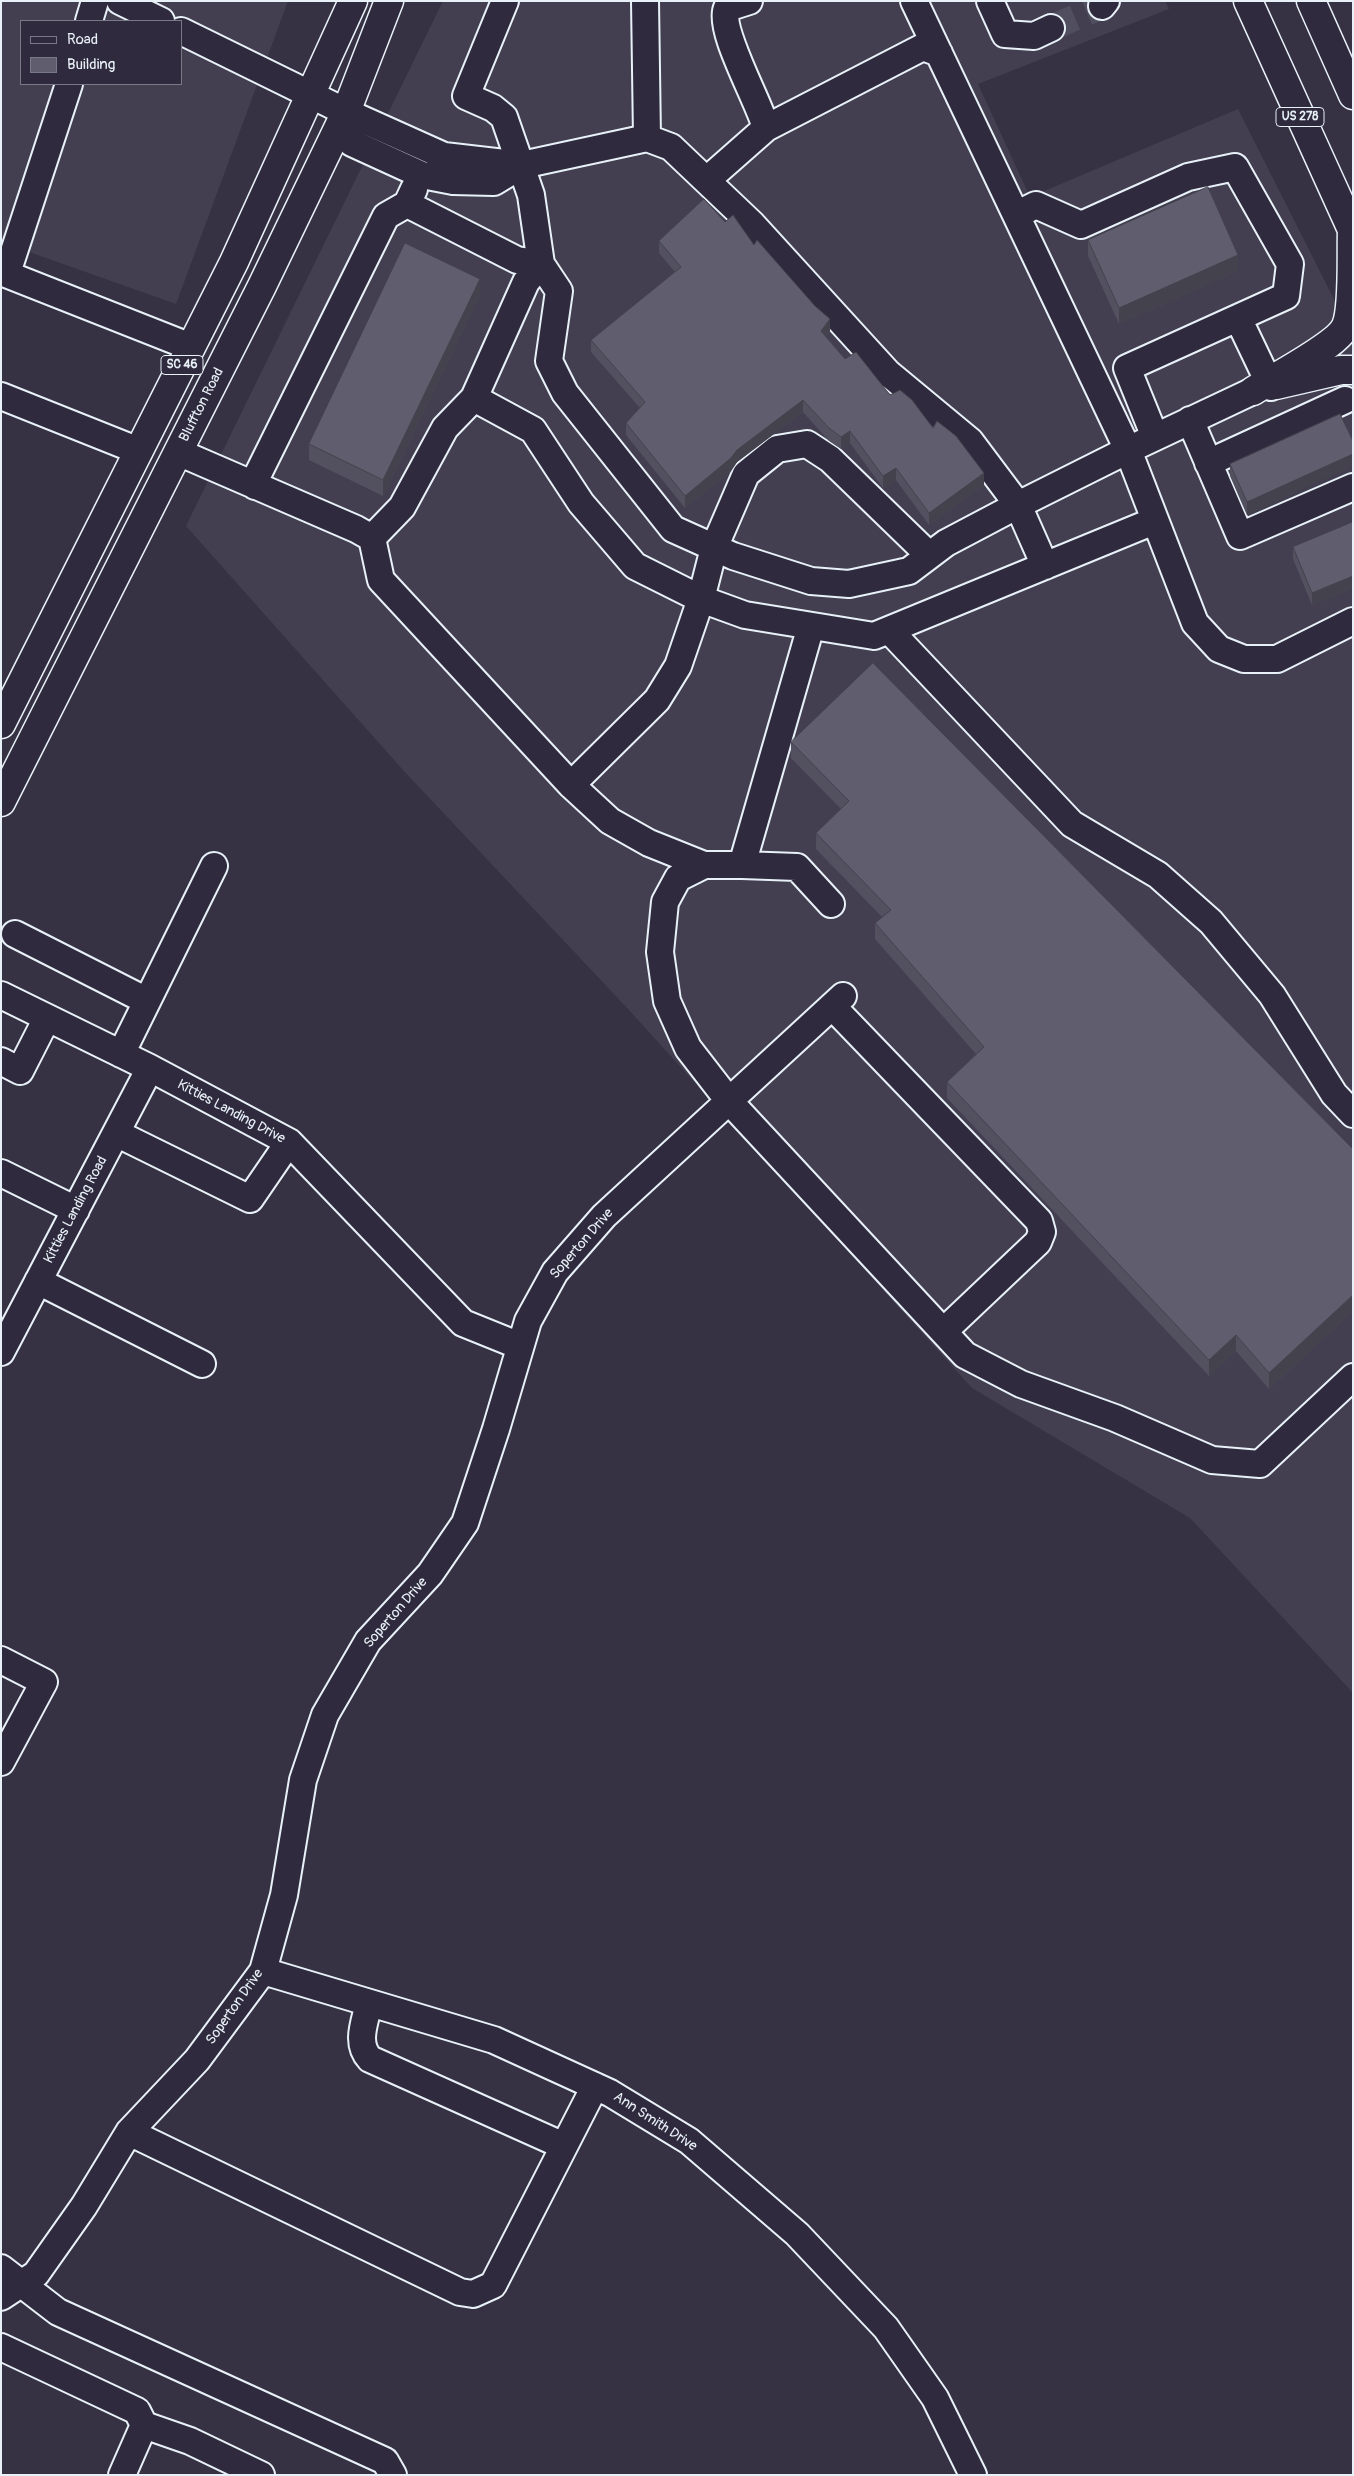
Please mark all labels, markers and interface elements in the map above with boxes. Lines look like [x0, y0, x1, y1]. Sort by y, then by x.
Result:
legend [20, 20, 182, 85]
text: Road [67, 30, 98, 49]
text: Building [67, 55, 115, 74]
road number: US 278 [1276, 108, 1324, 126]
road number: SC 46 [161, 356, 203, 374]
street label: Bluffton Road [176, 365, 228, 445]
street label: Kitties Landing Drive [174, 1076, 288, 1148]
street label: Kitties Landing Road [41, 1154, 111, 1266]
street label: Soperton Drive [547, 1205, 617, 1283]
street label: Soperton Drive [361, 1574, 431, 1652]
street label: Soperton Drive [203, 1966, 267, 2048]
street label: Ann Smith Drive [610, 2089, 700, 2155]

